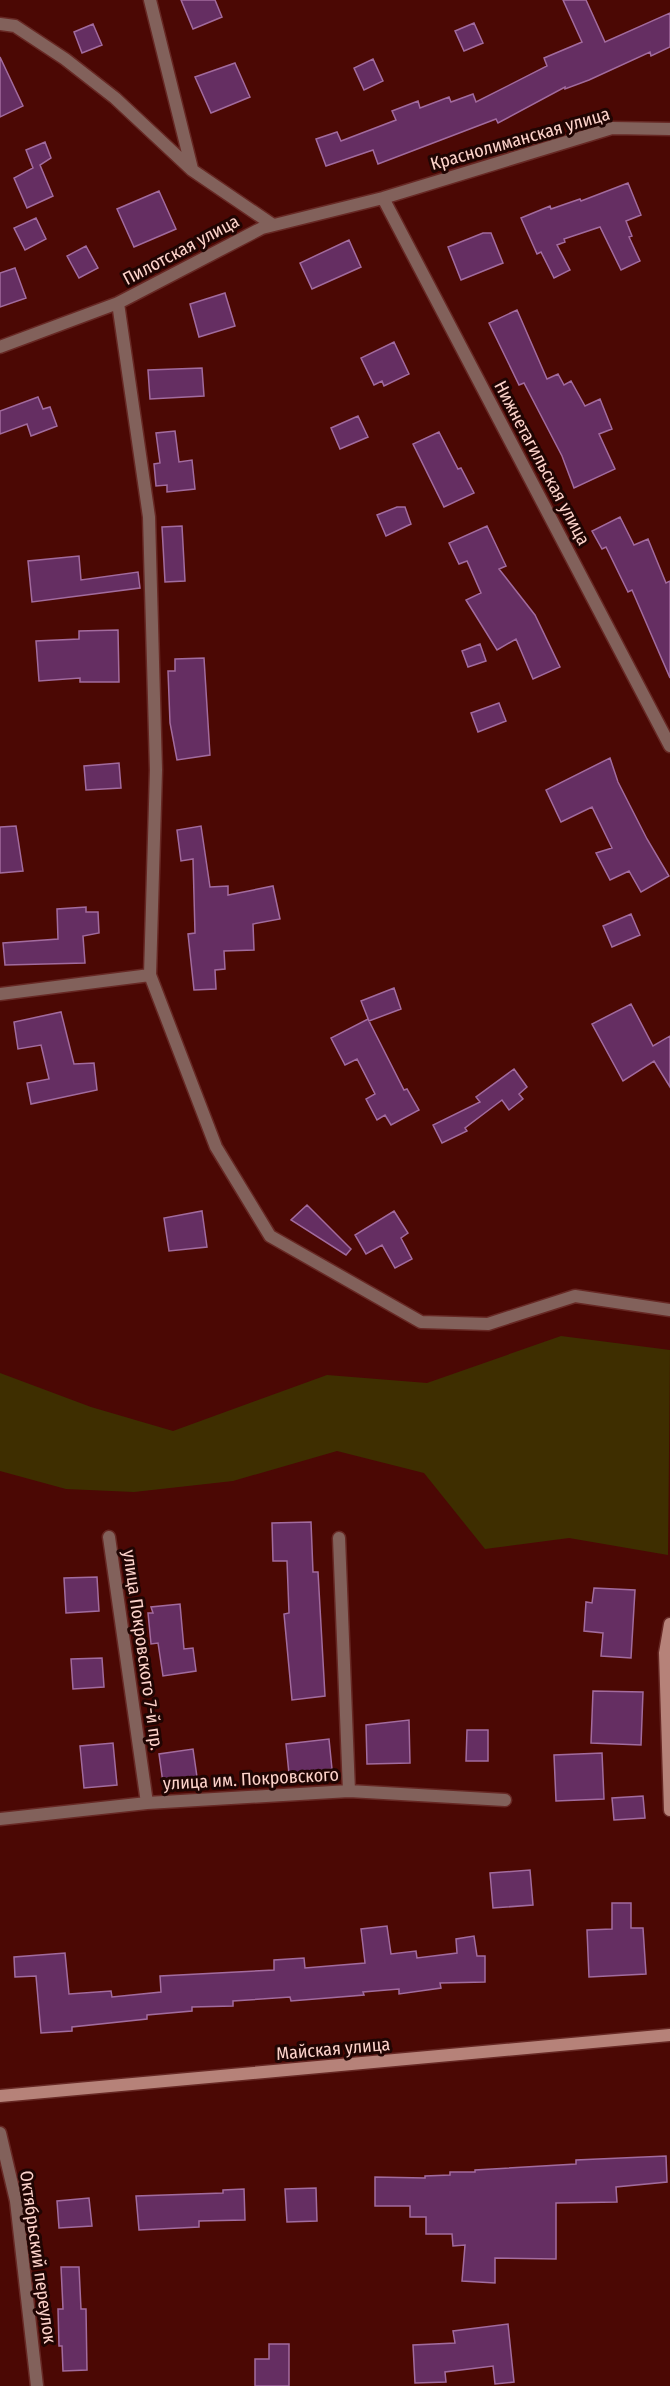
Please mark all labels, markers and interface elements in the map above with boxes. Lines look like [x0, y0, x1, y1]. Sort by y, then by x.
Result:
street label: Краснолиманская улица [428, 103, 612, 175]
street label: Пилотская улица [119, 210, 243, 290]
street label: Нижнетагильская улица [489, 377, 595, 549]
street label: улица Покровского 7-й пр. [118, 1548, 168, 1752]
street label: улица им. Покровского [162, 1763, 340, 1795]
street label: Майская улица [275, 2033, 391, 2065]
street label: Октябрьский переулок [15, 2169, 61, 2345]

